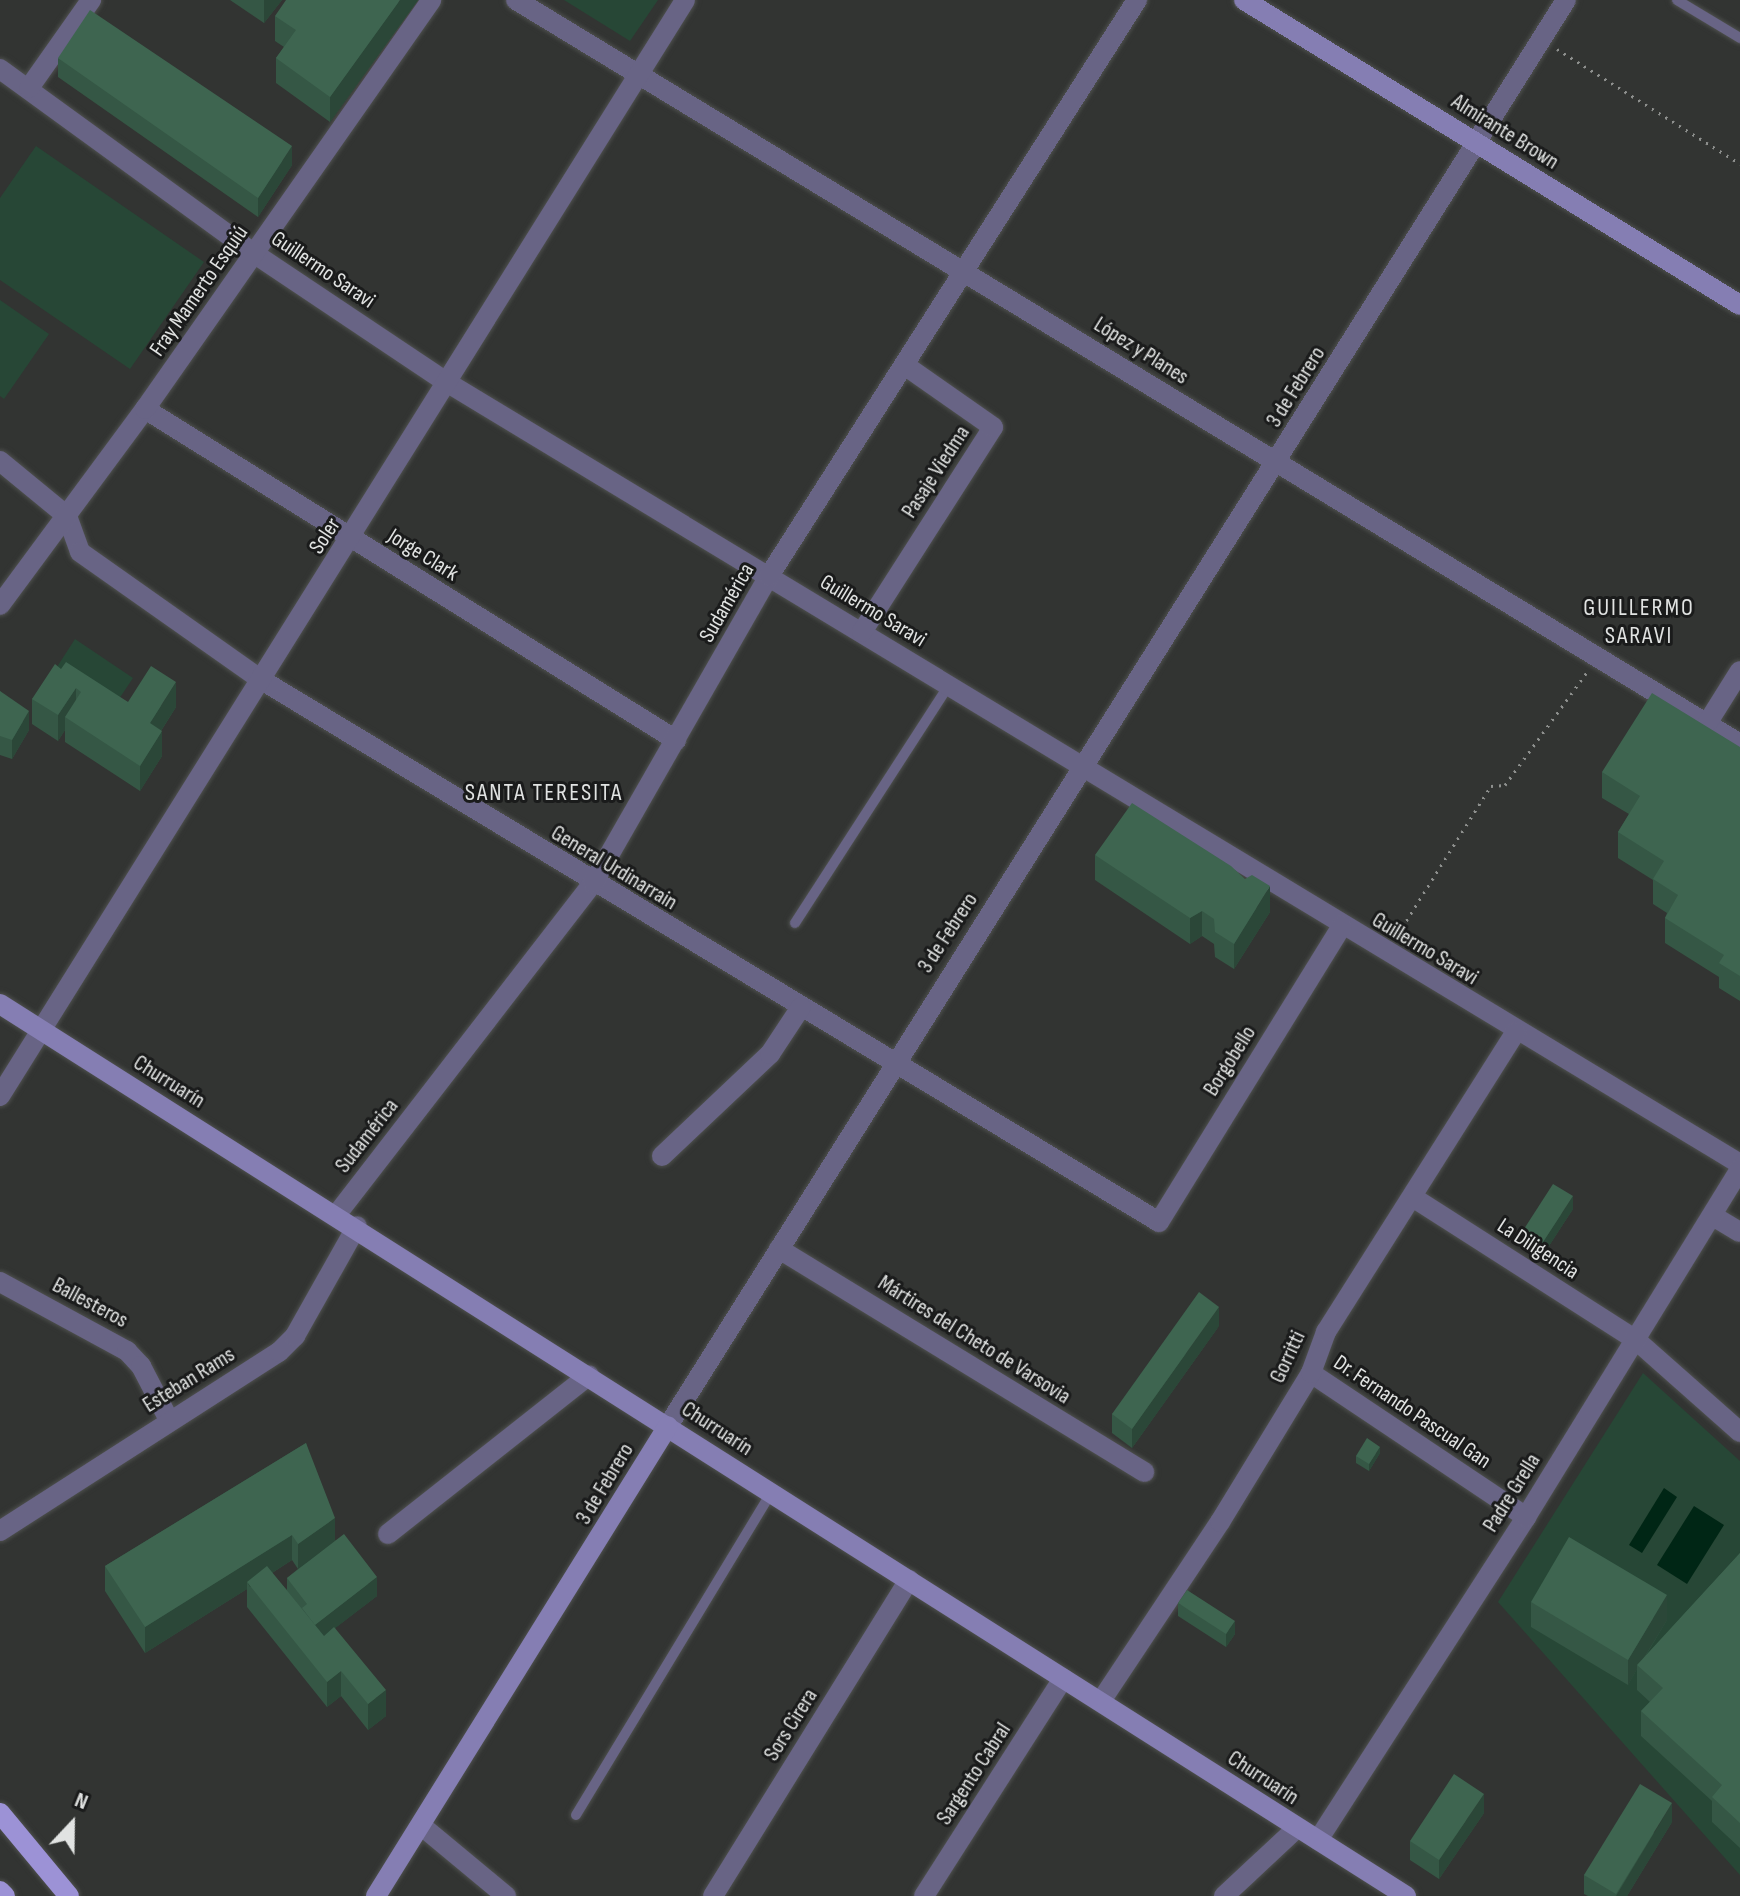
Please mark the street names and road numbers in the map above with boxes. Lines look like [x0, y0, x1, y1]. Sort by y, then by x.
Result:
street label: Almirante Brown [1447, 89, 1563, 175]
street label: Fray Mamerto Esquiú [144, 221, 254, 361]
street label: Guillermo Saravi [266, 226, 380, 314]
street label: López y Planes [1089, 312, 1193, 390]
street label: 3 de Febrero [1261, 342, 1331, 432]
street label: Pasaje Viedma [896, 421, 976, 523]
street label: Soler [304, 513, 346, 559]
street label: Jorge Clark [383, 523, 463, 587]
street label: Sudamérica [694, 559, 760, 647]
street label: Guillermo Saravi [815, 569, 931, 653]
street label: General Urdinarrain [546, 820, 682, 916]
street label: 3 de Febrero [912, 888, 984, 978]
street label: Guillermo Saravi [1367, 907, 1483, 991]
street label: Borgobello [1198, 1021, 1262, 1101]
street label: Churruarín [128, 1050, 210, 1114]
street label: Sudamérica [330, 1094, 404, 1178]
street label: La Diligencia [1492, 1213, 1584, 1285]
street label: Mártires del Cheto de Varsovia [873, 1270, 1075, 1410]
street label: Ballesteros [48, 1272, 132, 1334]
street label: Gorritti [1265, 1327, 1311, 1387]
street label: Esteban Rams [138, 1341, 240, 1419]
street label: Dr. Fernando Pascual Gan [1328, 1350, 1496, 1474]
street label: Churruarín [677, 1396, 757, 1462]
street label: 3 de Febrero [570, 1439, 640, 1529]
street label: Padre Grella [1478, 1449, 1546, 1537]
street label: Sors Cirera [759, 1684, 823, 1766]
street label: Sargento Cabral [931, 1718, 1017, 1830]
street label: Churruarín [1223, 1745, 1303, 1811]

